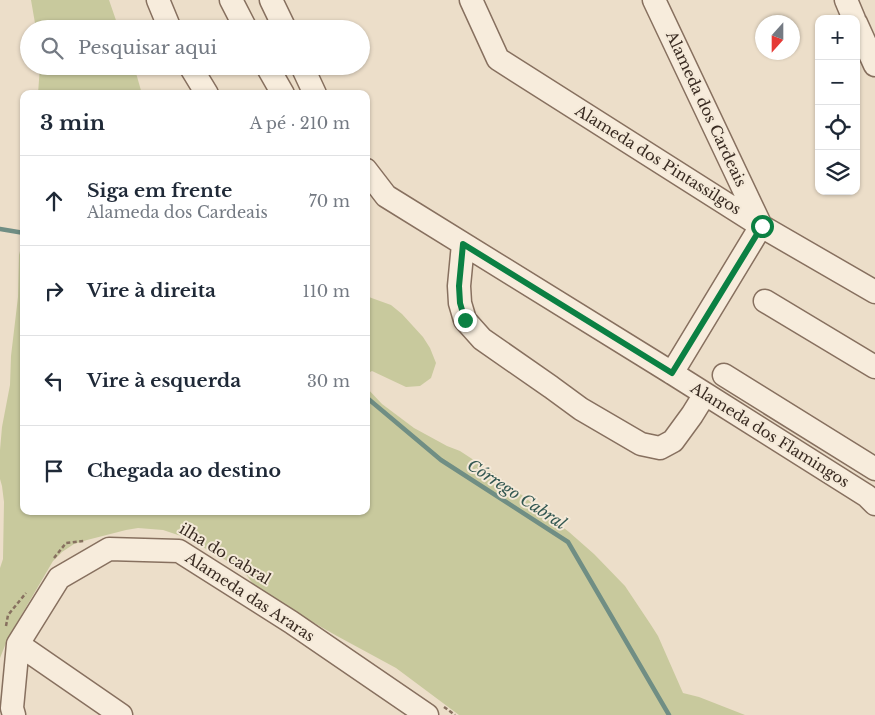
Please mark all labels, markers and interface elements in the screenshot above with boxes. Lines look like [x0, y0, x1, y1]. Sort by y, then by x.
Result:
north arrow [755, 15, 800, 60]
map controls [815, 15, 860, 195]
button: + [815, 15, 860, 60]
search box [20, 20, 370, 75]
street label: Alameda dos Cardeais [662, 27, 751, 190]
icon: search [38, 34, 66, 62]
text: Pesquisar aqui [78, 36, 217, 59]
button: − [815, 60, 860, 105]
street label: Alameda dos Pintassilgos [571, 100, 745, 219]
button: locate [815, 105, 860, 150]
text: 3 min [40, 110, 105, 136]
text: A pé · 210 m [250, 113, 350, 133]
button: layers [815, 150, 860, 195]
text: Siga em frente [87, 179, 232, 202]
icon: ahead [40, 187, 68, 215]
text: 70 m [309, 191, 350, 211]
text: Alameda dos Cardeais [87, 202, 268, 222]
route start [751, 215, 774, 238]
icon: right [40, 277, 68, 305]
text: Vire à direita [87, 279, 216, 302]
text: 110 m [303, 281, 350, 301]
route end [454, 309, 477, 332]
icon: left [40, 367, 68, 395]
text: Vire à esquerda [87, 369, 241, 392]
text: 30 m [307, 371, 350, 391]
street label: Alameda dos Flamingos [687, 377, 853, 491]
water label: Córrego Cabral [464, 455, 571, 534]
icon: arrive [40, 457, 68, 485]
text: Chegada ao destino [87, 459, 281, 482]
street label: ilha do cabral [176, 519, 275, 588]
street label: Alameda das Araras [181, 547, 319, 646]

